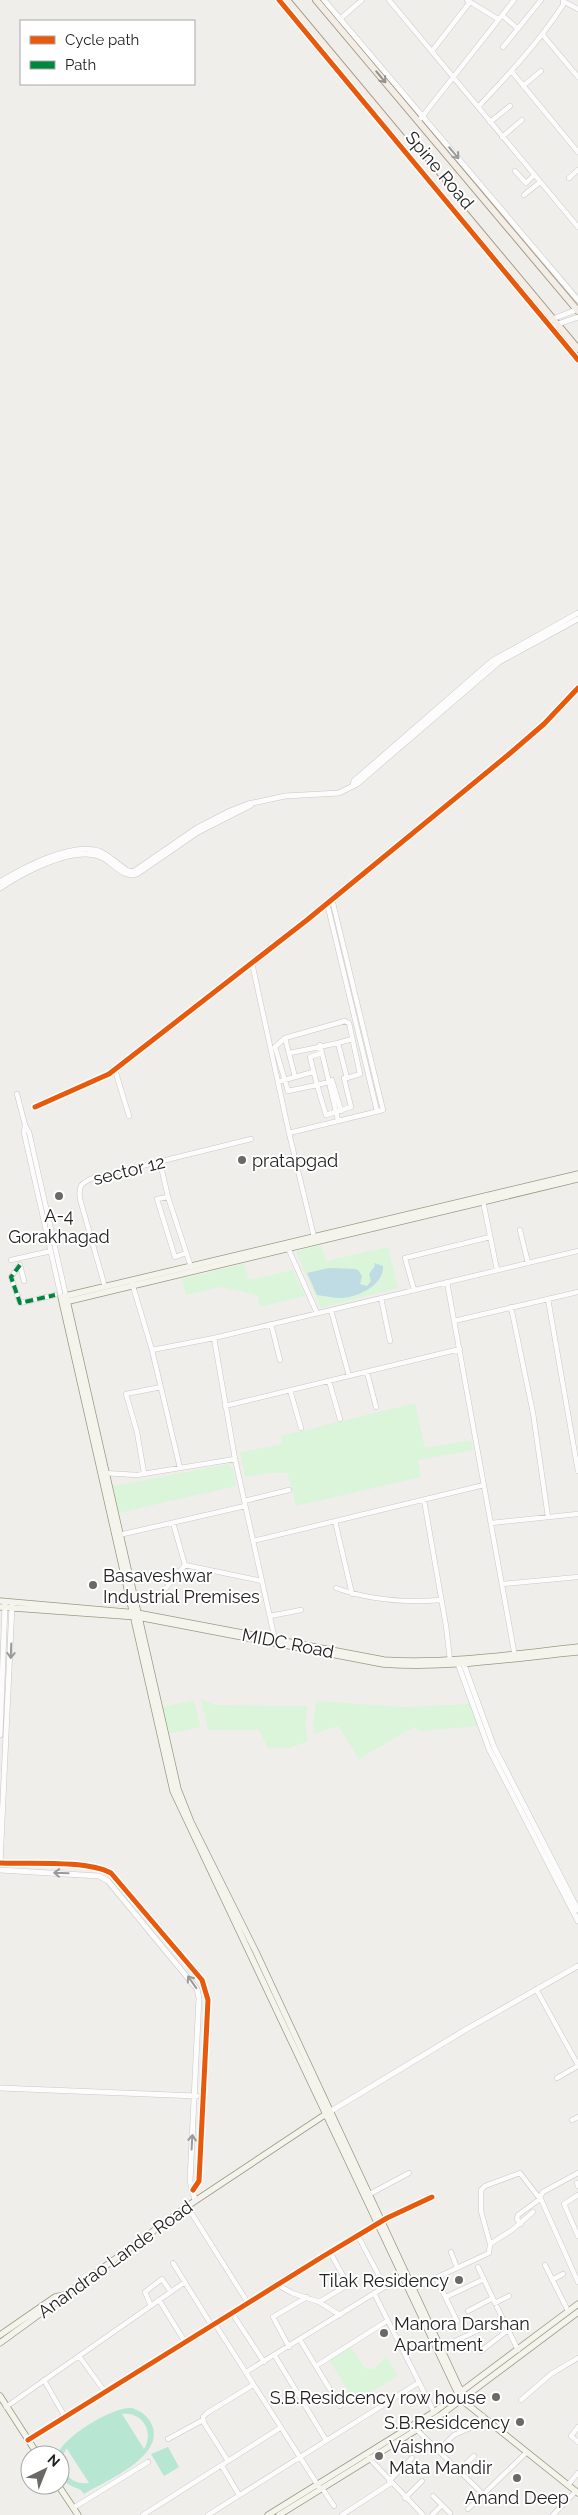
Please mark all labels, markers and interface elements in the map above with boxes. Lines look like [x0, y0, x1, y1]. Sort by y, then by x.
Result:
legend [20, 20, 195, 85]
text: Cycle path [65, 31, 139, 49]
text: Path [65, 56, 96, 74]
one-way arrow [375, 71, 387, 84]
street label: Spine Road [401, 127, 479, 213]
one-way arrow [449, 146, 460, 159]
place label: pratapgad [252, 1150, 338, 1171]
street label: sector 12 [91, 1151, 167, 1189]
marker: pratapgad [236, 1154, 248, 1166]
marker: A-4 Gorakhagad [53, 1190, 65, 1202]
place label: A-4 Gorakhagad [8, 1205, 110, 1247]
place label: Basaveshwar Industrial Premises [103, 1565, 260, 1607]
marker: Basaveshwar Industrial Premises [87, 1579, 99, 1591]
street label: MIDC Road [240, 1624, 336, 1662]
one-way arrow [6, 1642, 16, 1659]
one-way arrow [53, 1868, 69, 1877]
one-way arrow [187, 1975, 198, 1989]
one-way arrow [187, 2135, 196, 2151]
street label: Anandrao Lande Road [34, 2196, 196, 2322]
place label: Tilak Residency [319, 2270, 449, 2291]
marker: Tilak Residency [453, 2274, 465, 2286]
place label: Manora Darshan Apartment [394, 2313, 530, 2355]
marker: Manora Darshan Apartment [378, 2327, 390, 2339]
place label: S.B.Residcency row house [270, 2387, 486, 2408]
marker: S.B.Residcency row house [490, 2391, 502, 2403]
place label: S.B.Residcency [384, 2412, 510, 2433]
marker: S.B.Residcency [514, 2416, 526, 2428]
place label: Vaishno Mata Mandir [389, 2436, 493, 2478]
north arrow [20, 2445, 70, 2495]
marker: Vaishno Mata Mandir [373, 2450, 385, 2462]
text: N [45, 2451, 63, 2470]
marker: Anand Deep [511, 2472, 523, 2484]
place label: Anand Deep [465, 2487, 569, 2508]

